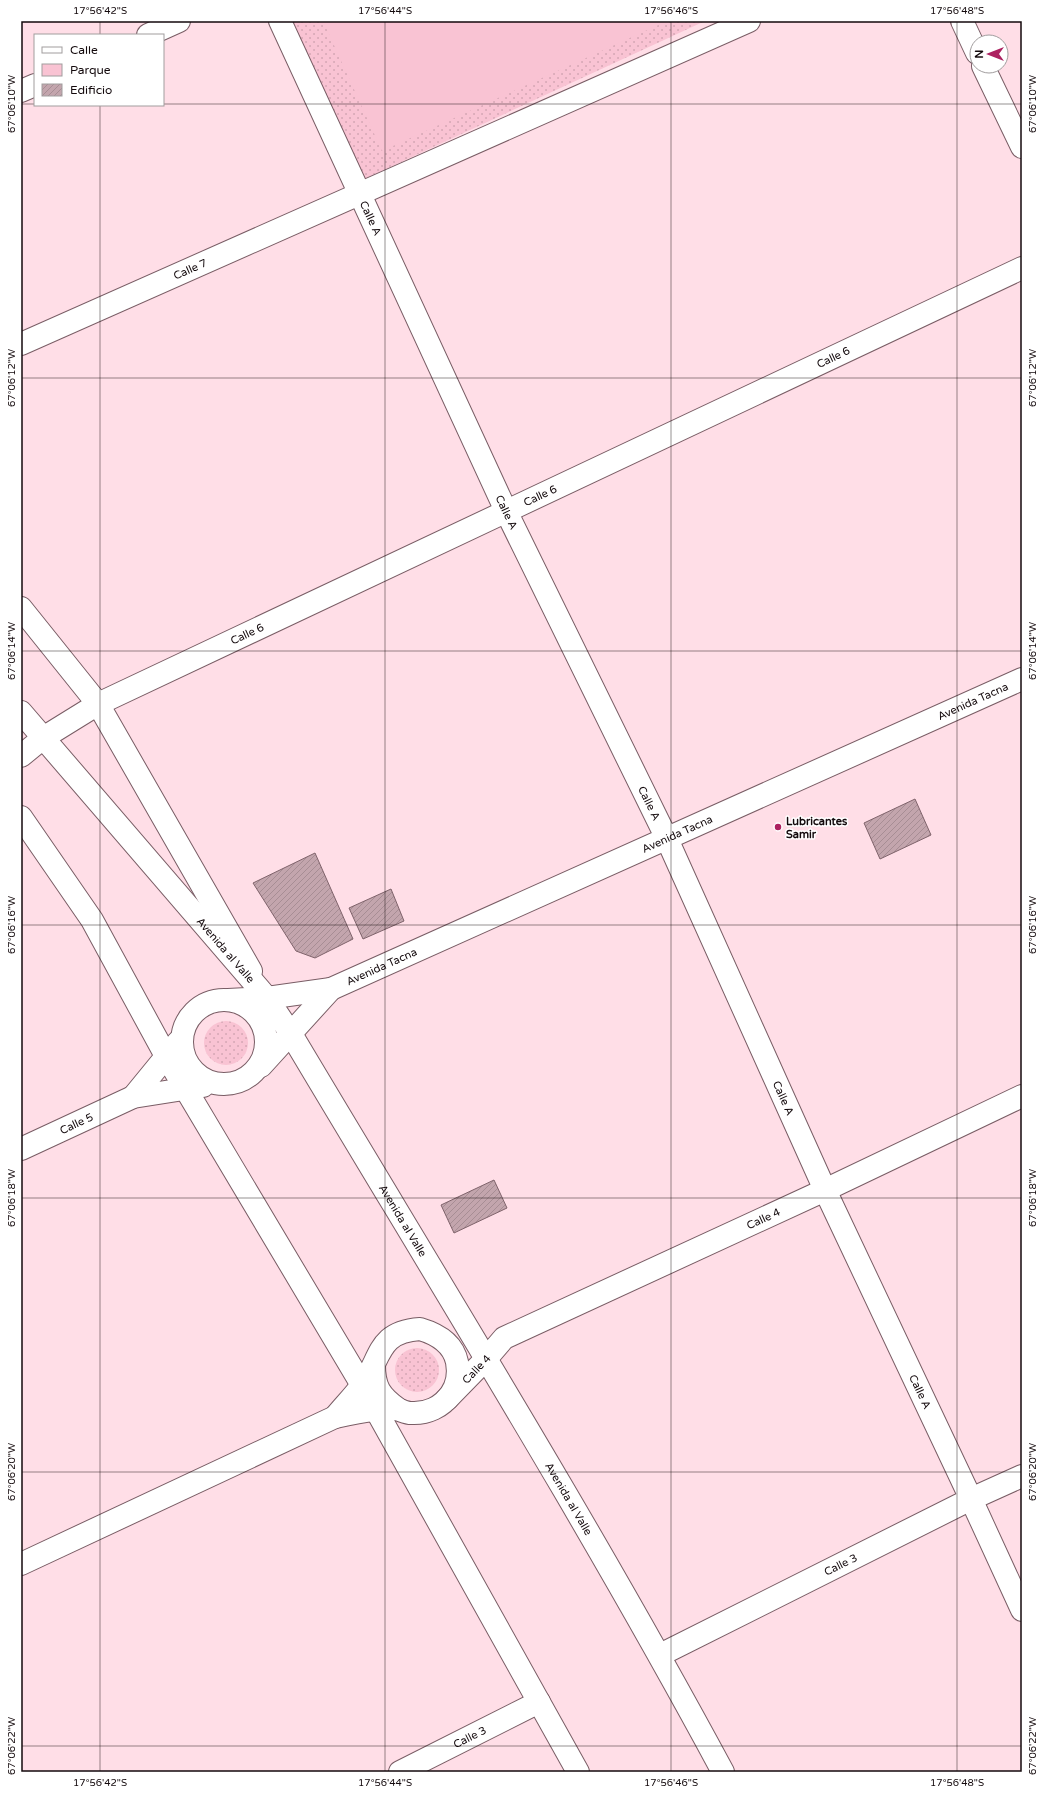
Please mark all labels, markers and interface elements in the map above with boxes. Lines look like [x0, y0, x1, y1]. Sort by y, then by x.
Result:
text: 17°56'42"S [73, 5, 127, 17]
text: 17°56'44"S [358, 5, 412, 17]
text: 17°56'46"S [644, 5, 698, 17]
text: 17°56'48"S [930, 5, 984, 17]
legend [34, 34, 164, 106]
north arrow [969, 34, 1009, 74]
text: Calle [70, 43, 98, 57]
text: N [973, 50, 986, 58]
text: Parque [70, 63, 111, 77]
text: 67°06'10"W [6, 75, 18, 133]
text: 67°06'10"W [1027, 75, 1039, 133]
text: Edificio [70, 83, 112, 97]
street label: Calle A [357, 199, 384, 238]
street label: Calle 7 [172, 256, 209, 283]
street label: Calle 6 [815, 344, 852, 371]
text: 67°06'12"W [6, 349, 18, 407]
text: 67°06'12"W [1027, 349, 1039, 407]
street label: Calle 6 [522, 482, 559, 509]
street label: Calle A [493, 493, 520, 532]
street label: Calle 6 [229, 621, 266, 648]
text: 67°06'14"W [6, 622, 18, 680]
text: 67°06'14"W [1027, 622, 1039, 680]
street label: Avenida Tacna [936, 680, 1010, 723]
street label: Calle A [635, 784, 663, 823]
street label: Avenida Tacna [640, 813, 715, 856]
place label: Lubricantes Samir [786, 815, 848, 841]
marker: Lubricantes Samir [773, 822, 783, 832]
text: 67°06'16"W [6, 896, 18, 954]
text: 67°06'16"W [1027, 896, 1039, 954]
street label: Avenida al Valle [194, 915, 257, 986]
street label: Avenida Tacna [344, 945, 419, 988]
street label: Calle A [770, 1079, 797, 1118]
street label: Calle 5 [58, 1110, 95, 1137]
text: 67°06'18"W [6, 1169, 18, 1227]
text: 67°06'18"W [1027, 1169, 1039, 1227]
street label: Avenida al Valle [376, 1182, 429, 1259]
street label: Calle 4 [745, 1206, 782, 1232]
street label: Calle 4 [460, 1352, 494, 1386]
street label: Calle A [906, 1373, 934, 1411]
text: 67°06'20"W [6, 1443, 18, 1501]
text: 67°06'20"W [1027, 1443, 1039, 1501]
street label: Avenida al Valle [542, 1460, 595, 1538]
street label: Calle 3 [822, 1551, 860, 1579]
text: 67°06'22"W [6, 1717, 18, 1775]
text: 67°06'22"W [1027, 1717, 1039, 1775]
street label: Calle 3 [451, 1724, 489, 1751]
text: 17°56'42"S [73, 1777, 127, 1789]
text: 17°56'44"S [358, 1777, 412, 1789]
text: 17°56'46"S [644, 1777, 698, 1789]
text: 17°56'48"S [930, 1777, 984, 1789]

